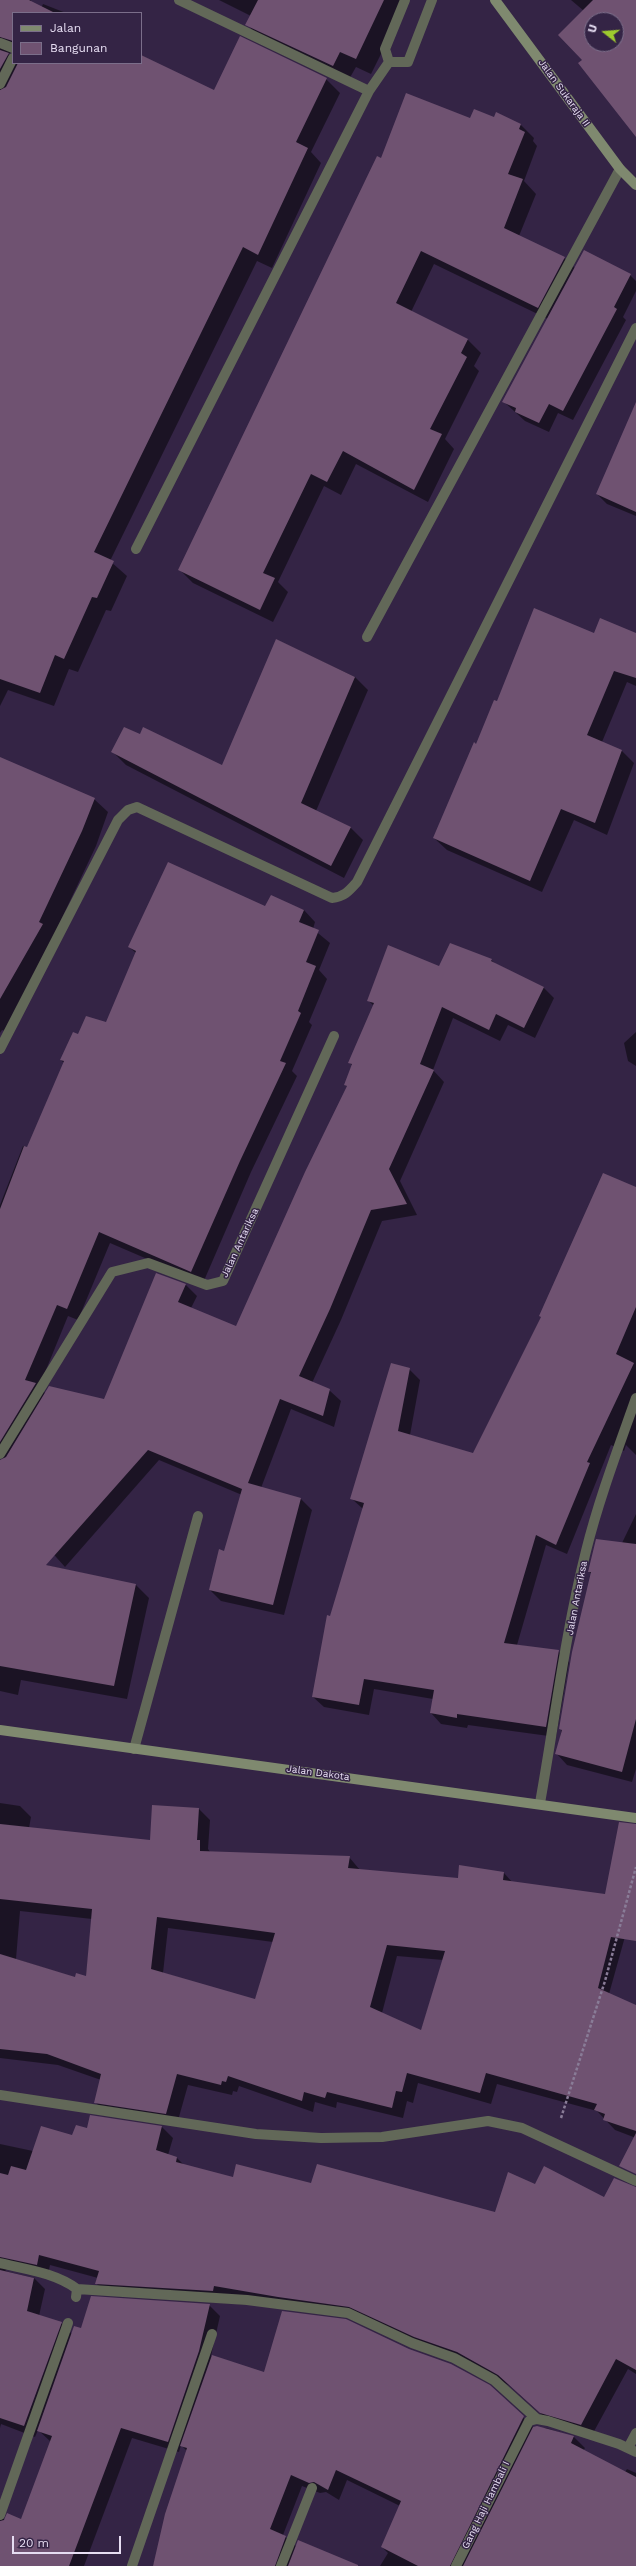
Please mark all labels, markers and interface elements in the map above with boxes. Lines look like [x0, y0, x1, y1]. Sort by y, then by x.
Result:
legend [12, 12, 142, 64]
north arrow [584, 12, 624, 52]
text: Jalan [50, 21, 81, 35]
text: U [586, 23, 600, 34]
text: Bangunan [50, 41, 108, 55]
street label: Jalan Sukaraja II [535, 57, 593, 129]
street label: Jalan Antariksa [219, 1206, 261, 1280]
street label: Jalan Antariksa [564, 1560, 590, 1636]
street label: Jalan Dakota [286, 1763, 350, 1783]
street label: Gang Haji Hambali I [460, 2459, 512, 2551]
scale bar [14, 2528, 123, 2554]
text: 20 m [19, 2536, 49, 2550]

